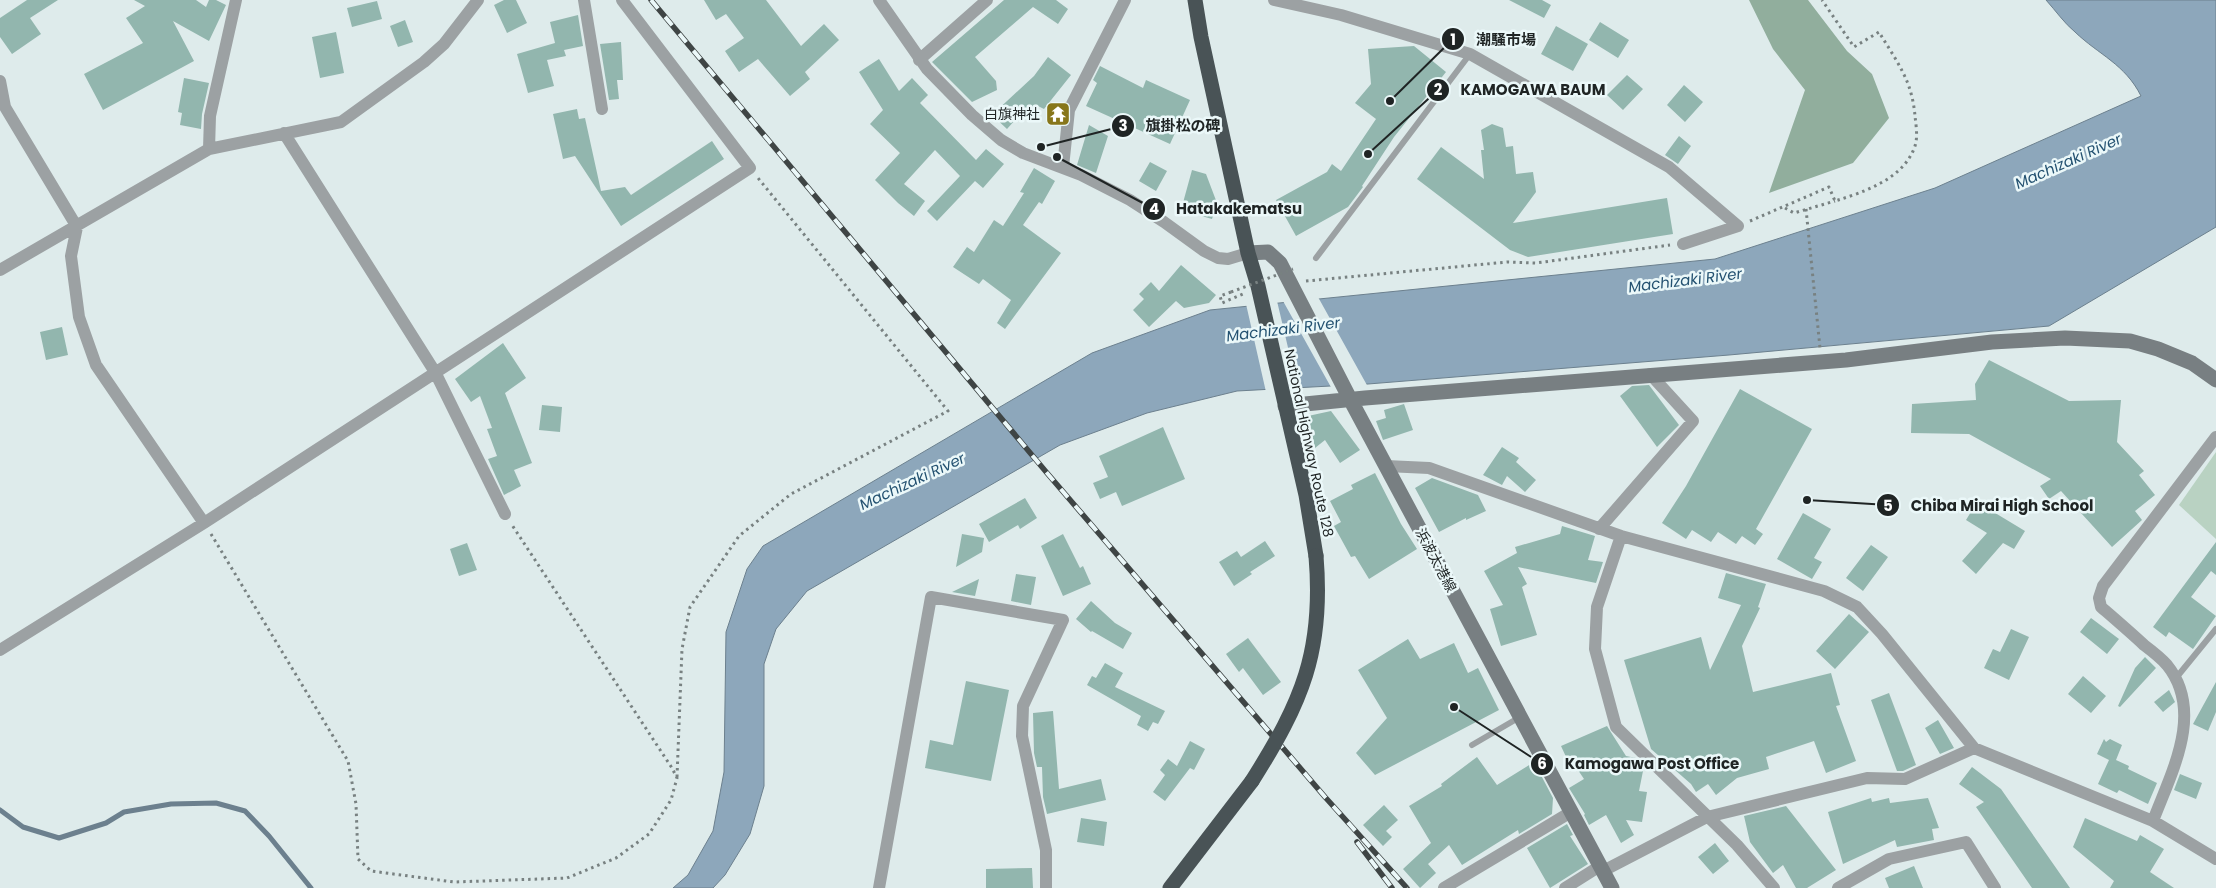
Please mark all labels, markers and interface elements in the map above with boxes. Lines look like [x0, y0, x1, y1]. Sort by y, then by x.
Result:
callout: 潮騒市場 [1441, 24, 1546, 54]
text: 1 [1450, 29, 1456, 50]
text: 潮騒市場 [1476, 29, 1536, 50]
callout: KAMOGAWA BAUM [1425, 75, 1615, 105]
text: 2 [1434, 79, 1443, 100]
text: KAMOGAWA BAUM [1461, 79, 1605, 100]
temple icon: 白旗神社 [1045, 101, 1071, 127]
place label: 白旗神社 [984, 104, 1040, 124]
callout: 旗掛松の碑 [1111, 111, 1231, 141]
text: 3 [1118, 115, 1128, 136]
text: 旗掛松の碑 [1145, 115, 1221, 136]
water label: Machizaki River [2011, 128, 2125, 194]
callout: Hatakakematsu [1141, 194, 1312, 224]
text: 4 [1149, 198, 1159, 219]
text: Hatakakematsu [1176, 198, 1302, 219]
water label: Machizaki River [1627, 263, 1743, 297]
water label: Machizaki River [1225, 312, 1341, 346]
street label: National Highway Route 128 [1279, 347, 1339, 539]
water label: Machizaki River [856, 447, 969, 515]
callout: Chiba Mirai High School [1876, 490, 2103, 520]
text: 5 [1883, 495, 1893, 516]
text: Chiba Mirai High School [1911, 495, 2093, 516]
street label: 浜波太港線 [1411, 524, 1461, 596]
callout: Kamogawa Post Office [1529, 749, 1749, 779]
text: 6 [1537, 753, 1547, 774]
text: Kamogawa Post Office [1565, 753, 1739, 774]

